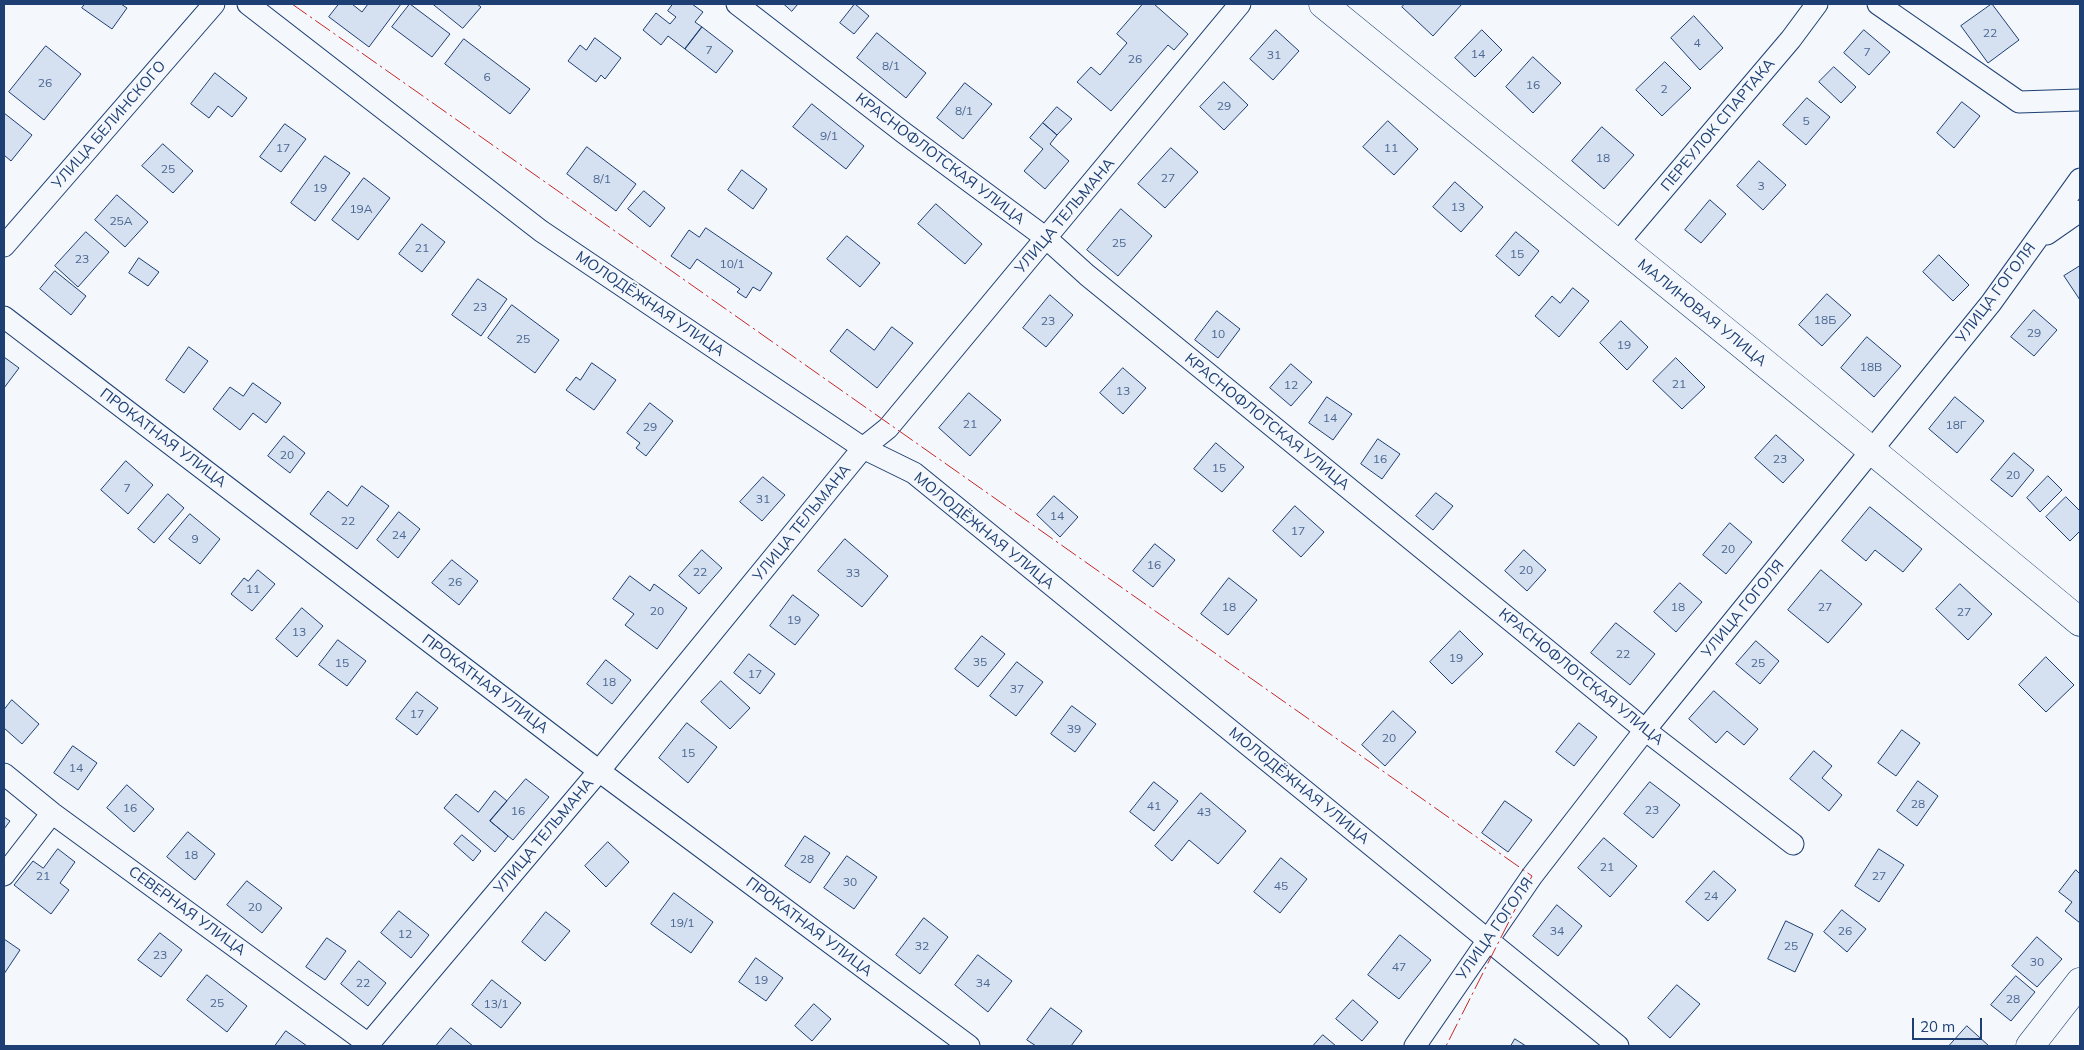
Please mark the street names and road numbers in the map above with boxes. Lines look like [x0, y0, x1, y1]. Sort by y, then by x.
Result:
street label: ПЕРЕУЛОК СПАРТАКА [1657, 55, 1779, 195]
street label: УЛИЦА БЕЛИНСКОГО [48, 57, 170, 193]
street label: КРАСНОФЛОТСКАЯ УЛИЦА [852, 90, 1028, 228]
street label: УЛИЦА ТЕЛЬМАНА [1011, 155, 1119, 277]
street label: УЛИЦА ГОГОЛЯ [1952, 239, 2040, 347]
street label: МОЛОДЁЖНАЯ УЛИЦА [572, 248, 728, 360]
street label: МАЛИНОВАЯ УЛИЦА [1634, 255, 1770, 371]
street label: КРАСНОФЛОТСКАЯ УЛИЦА [1181, 350, 1353, 494]
street label: ПРОКАТНАЯ УЛИЦА [96, 385, 230, 491]
street label: УЛИЦА ТЕЛЬМАНА [749, 461, 855, 585]
street label: МОЛОДЁЖНАЯ УЛИЦА [910, 469, 1058, 593]
street label: УЛИЦА ГОГОЛЯ [1698, 556, 1788, 662]
street label: КРАСНОФЛОТСКАЯ УЛИЦА [1495, 605, 1667, 749]
street label: ПРОКАТНАЯ УЛИЦА [418, 631, 552, 737]
street label: МОЛОДЁЖНАЯ УЛИЦА [1225, 724, 1373, 848]
street label: УЛИЦА ТЕЛЬМАНА [490, 775, 598, 897]
street label: СЕВЕРНАЯ УЛИЦА [125, 862, 249, 960]
street label: ПРОКАТНАЯ УЛИЦА [742, 874, 876, 980]
street label: УЛИЦА ГОГОЛЯ [1453, 874, 1537, 984]

